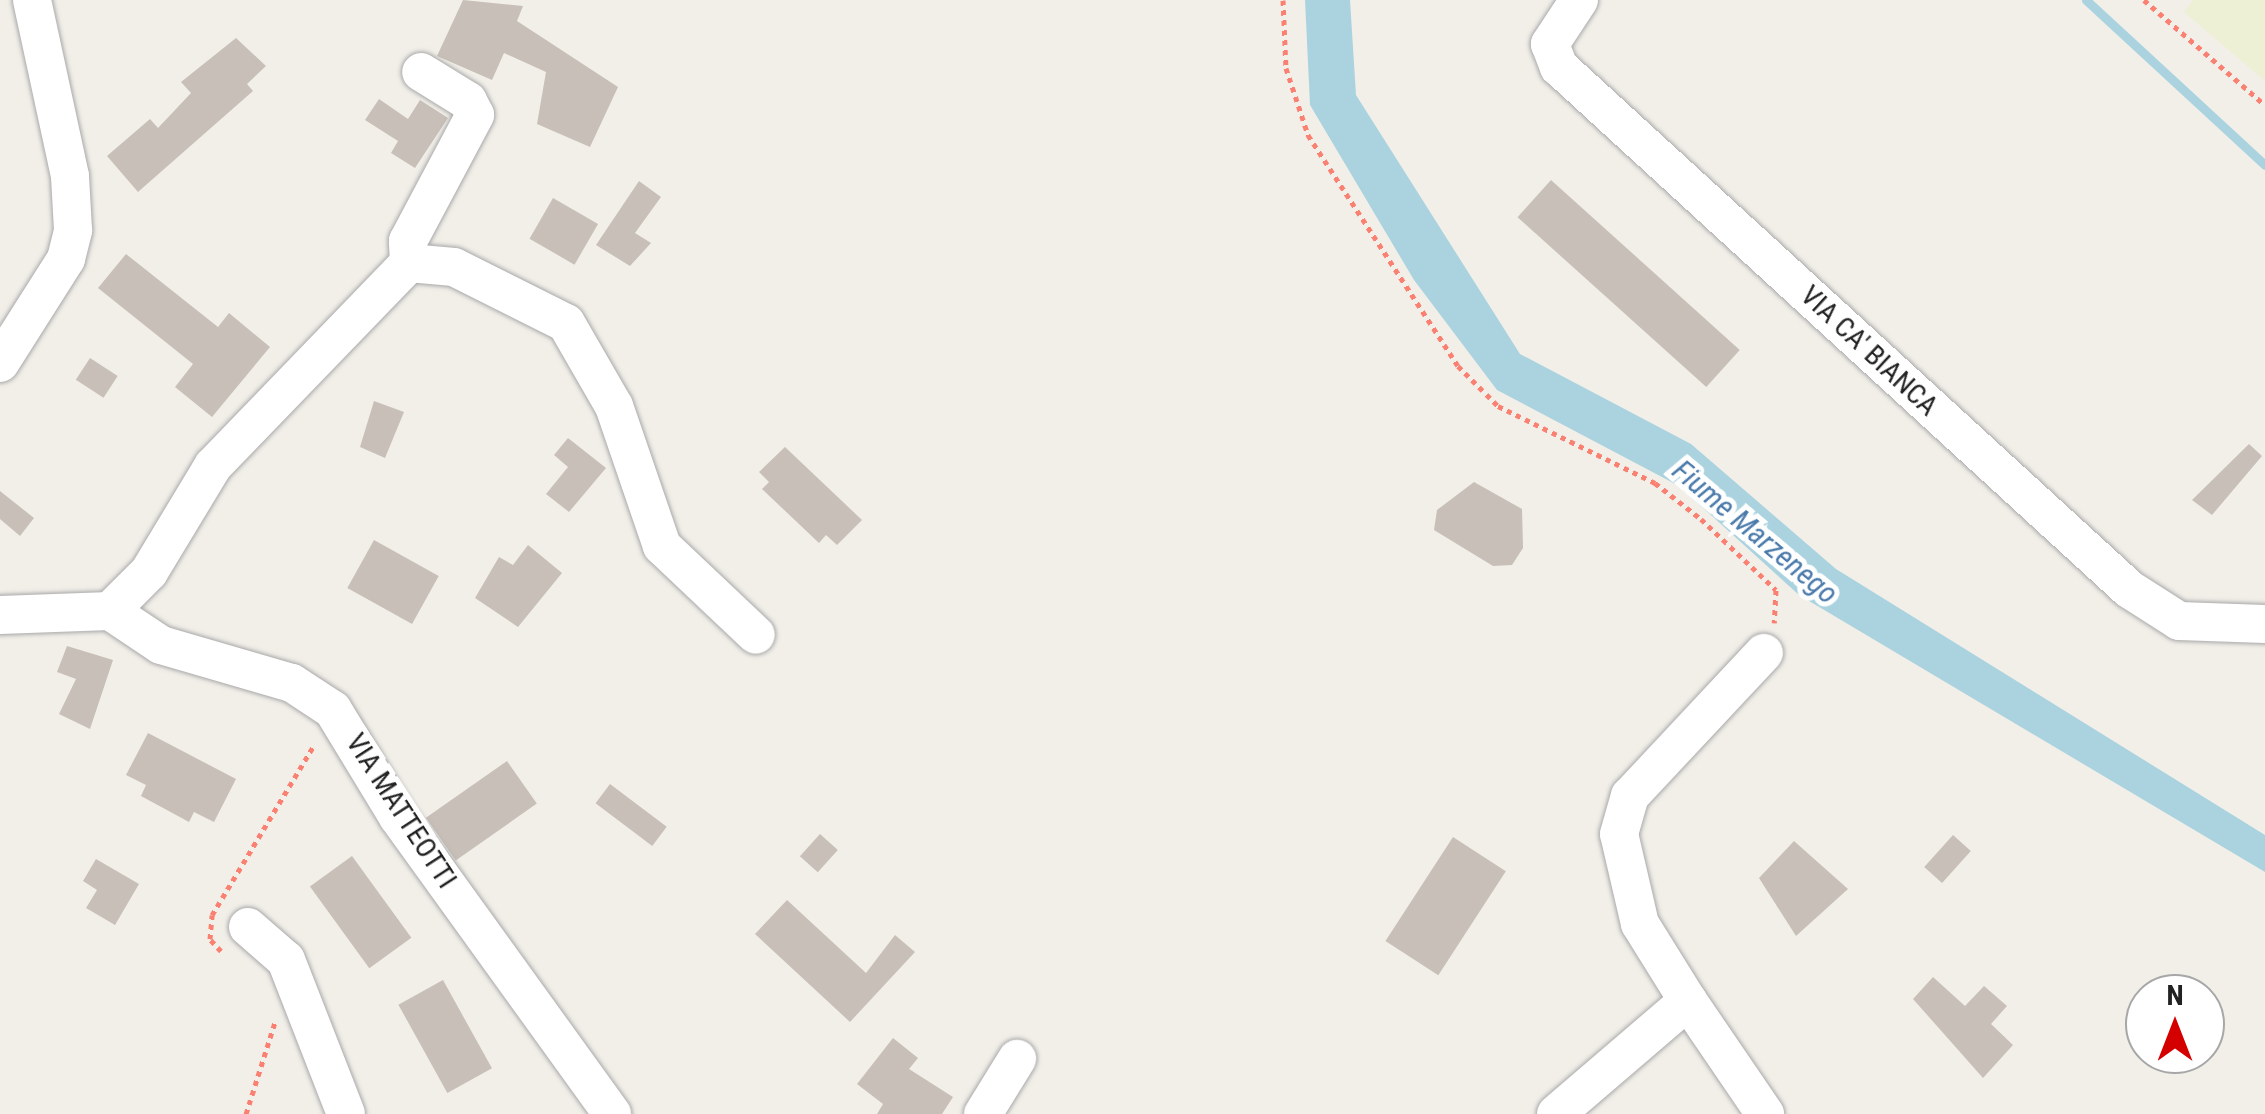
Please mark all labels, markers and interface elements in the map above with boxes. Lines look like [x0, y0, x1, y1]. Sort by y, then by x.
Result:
street label: VIA CA' BIANCA [1793, 279, 1945, 423]
water label: Fiume Marzenego [1665, 452, 1845, 612]
street label: VIA MATTEOTTI [339, 727, 463, 895]
north arrow [2125, 974, 2225, 1074]
text: N [2166, 979, 2184, 1012]

